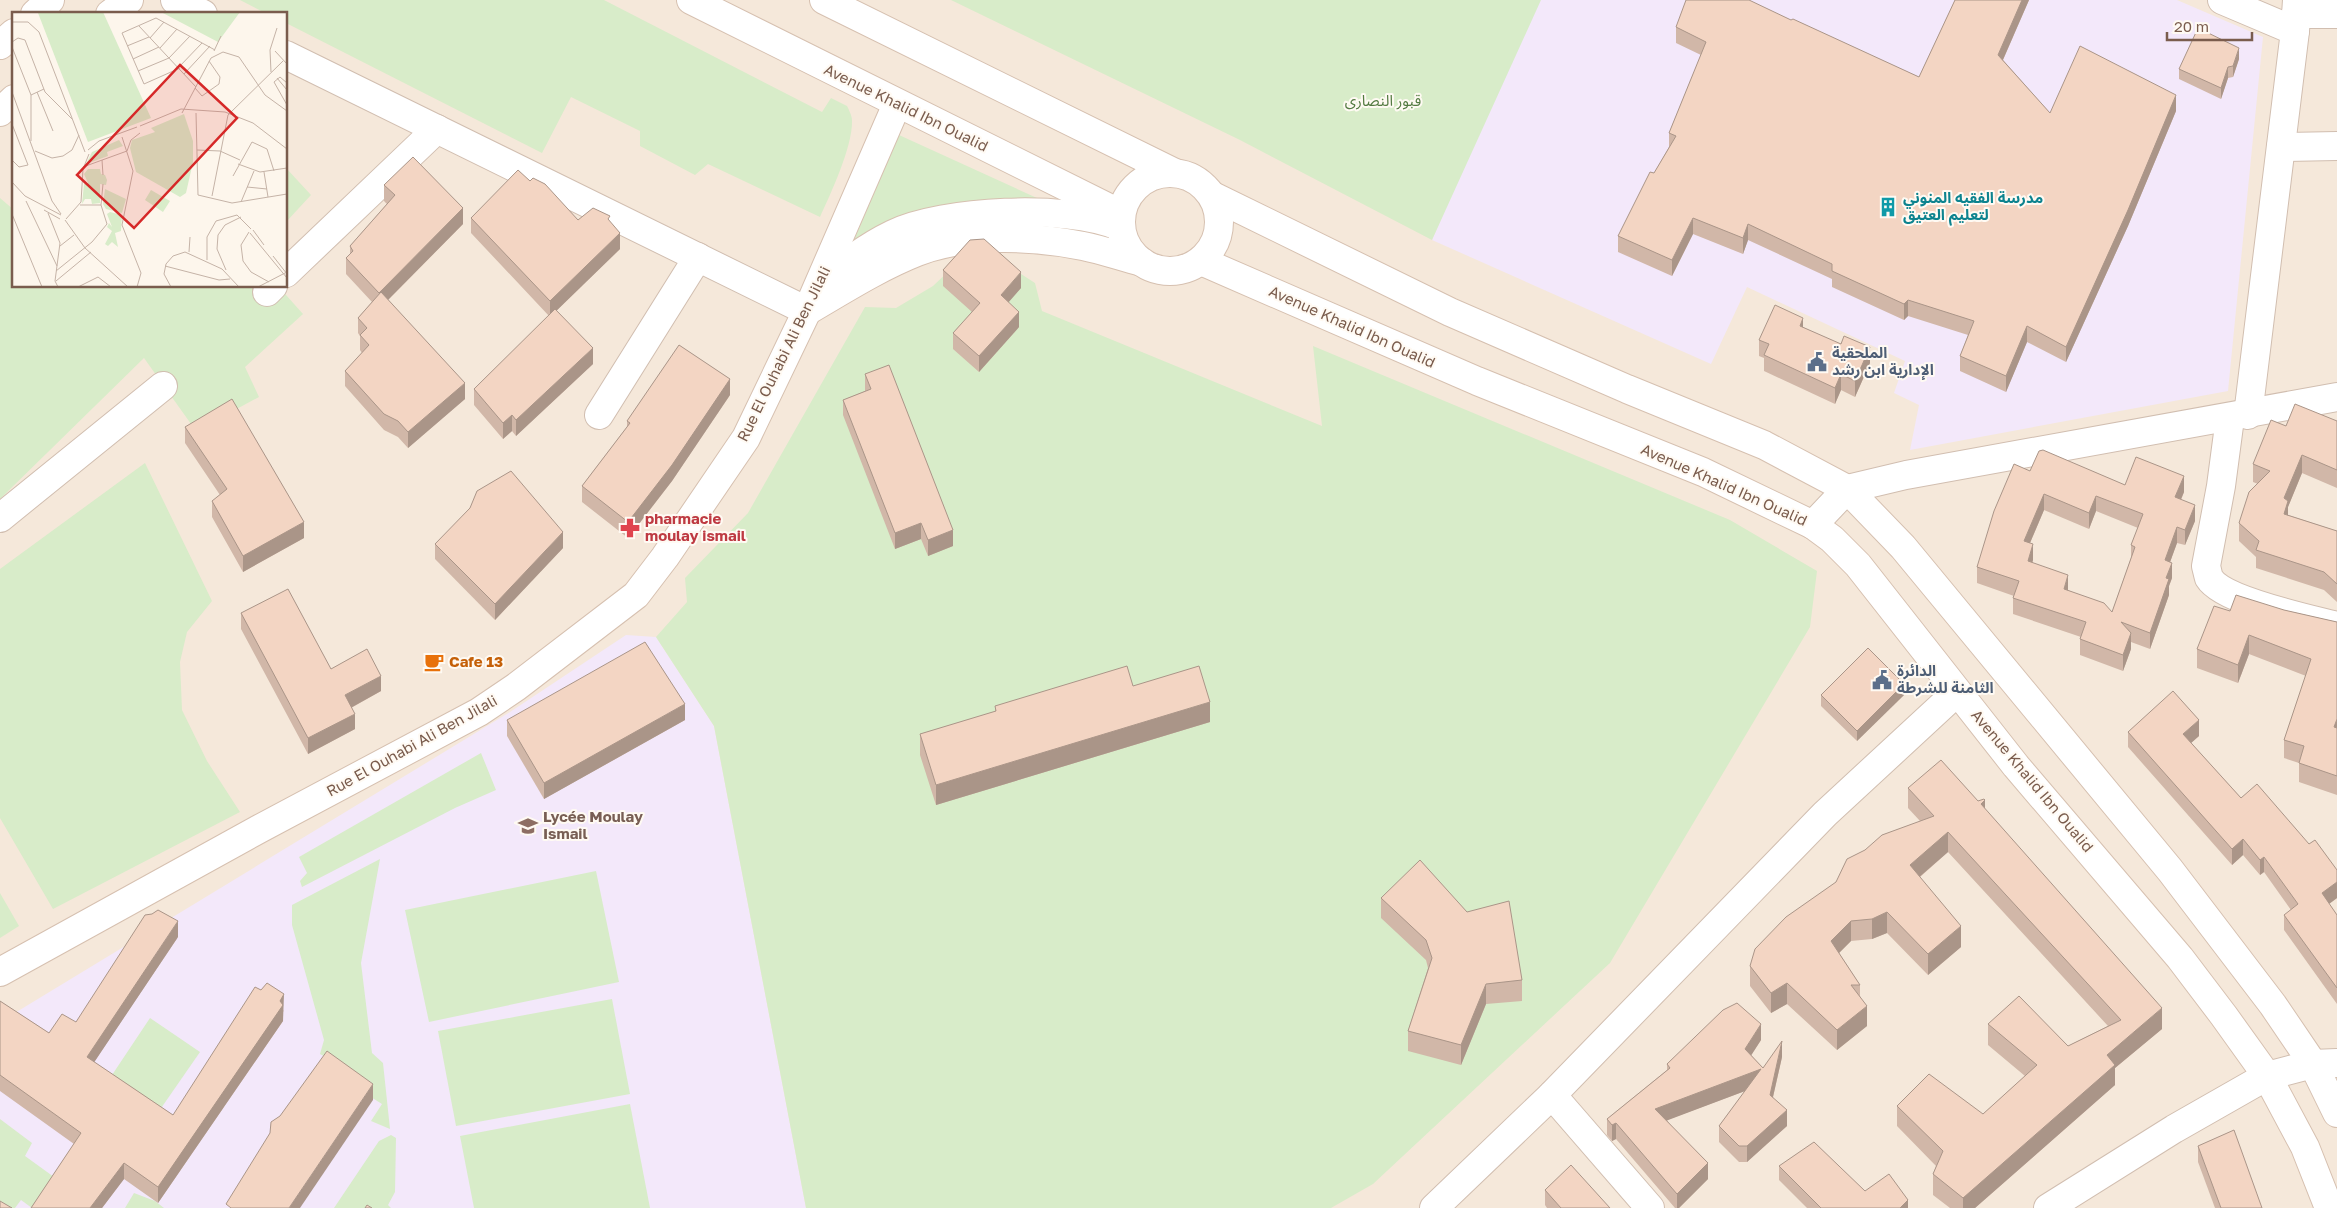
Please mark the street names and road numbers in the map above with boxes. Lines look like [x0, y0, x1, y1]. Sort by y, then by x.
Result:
street label: Avenue Khalid Ibn Oualid [822, 60, 991, 155]
street label: Rue El Ouhabi Ali Ben Jilali [733, 263, 833, 444]
street label: Avenue Khalid Ibn Oualid [1266, 281, 1438, 371]
street label: Avenue Khalid Ibn Oualid [1638, 439, 1810, 529]
street label: Rue El Ouhabi Ali Ben Jilali [323, 691, 500, 800]
street label: Avenue Khalid Ibn Oualid [1968, 706, 2098, 855]

